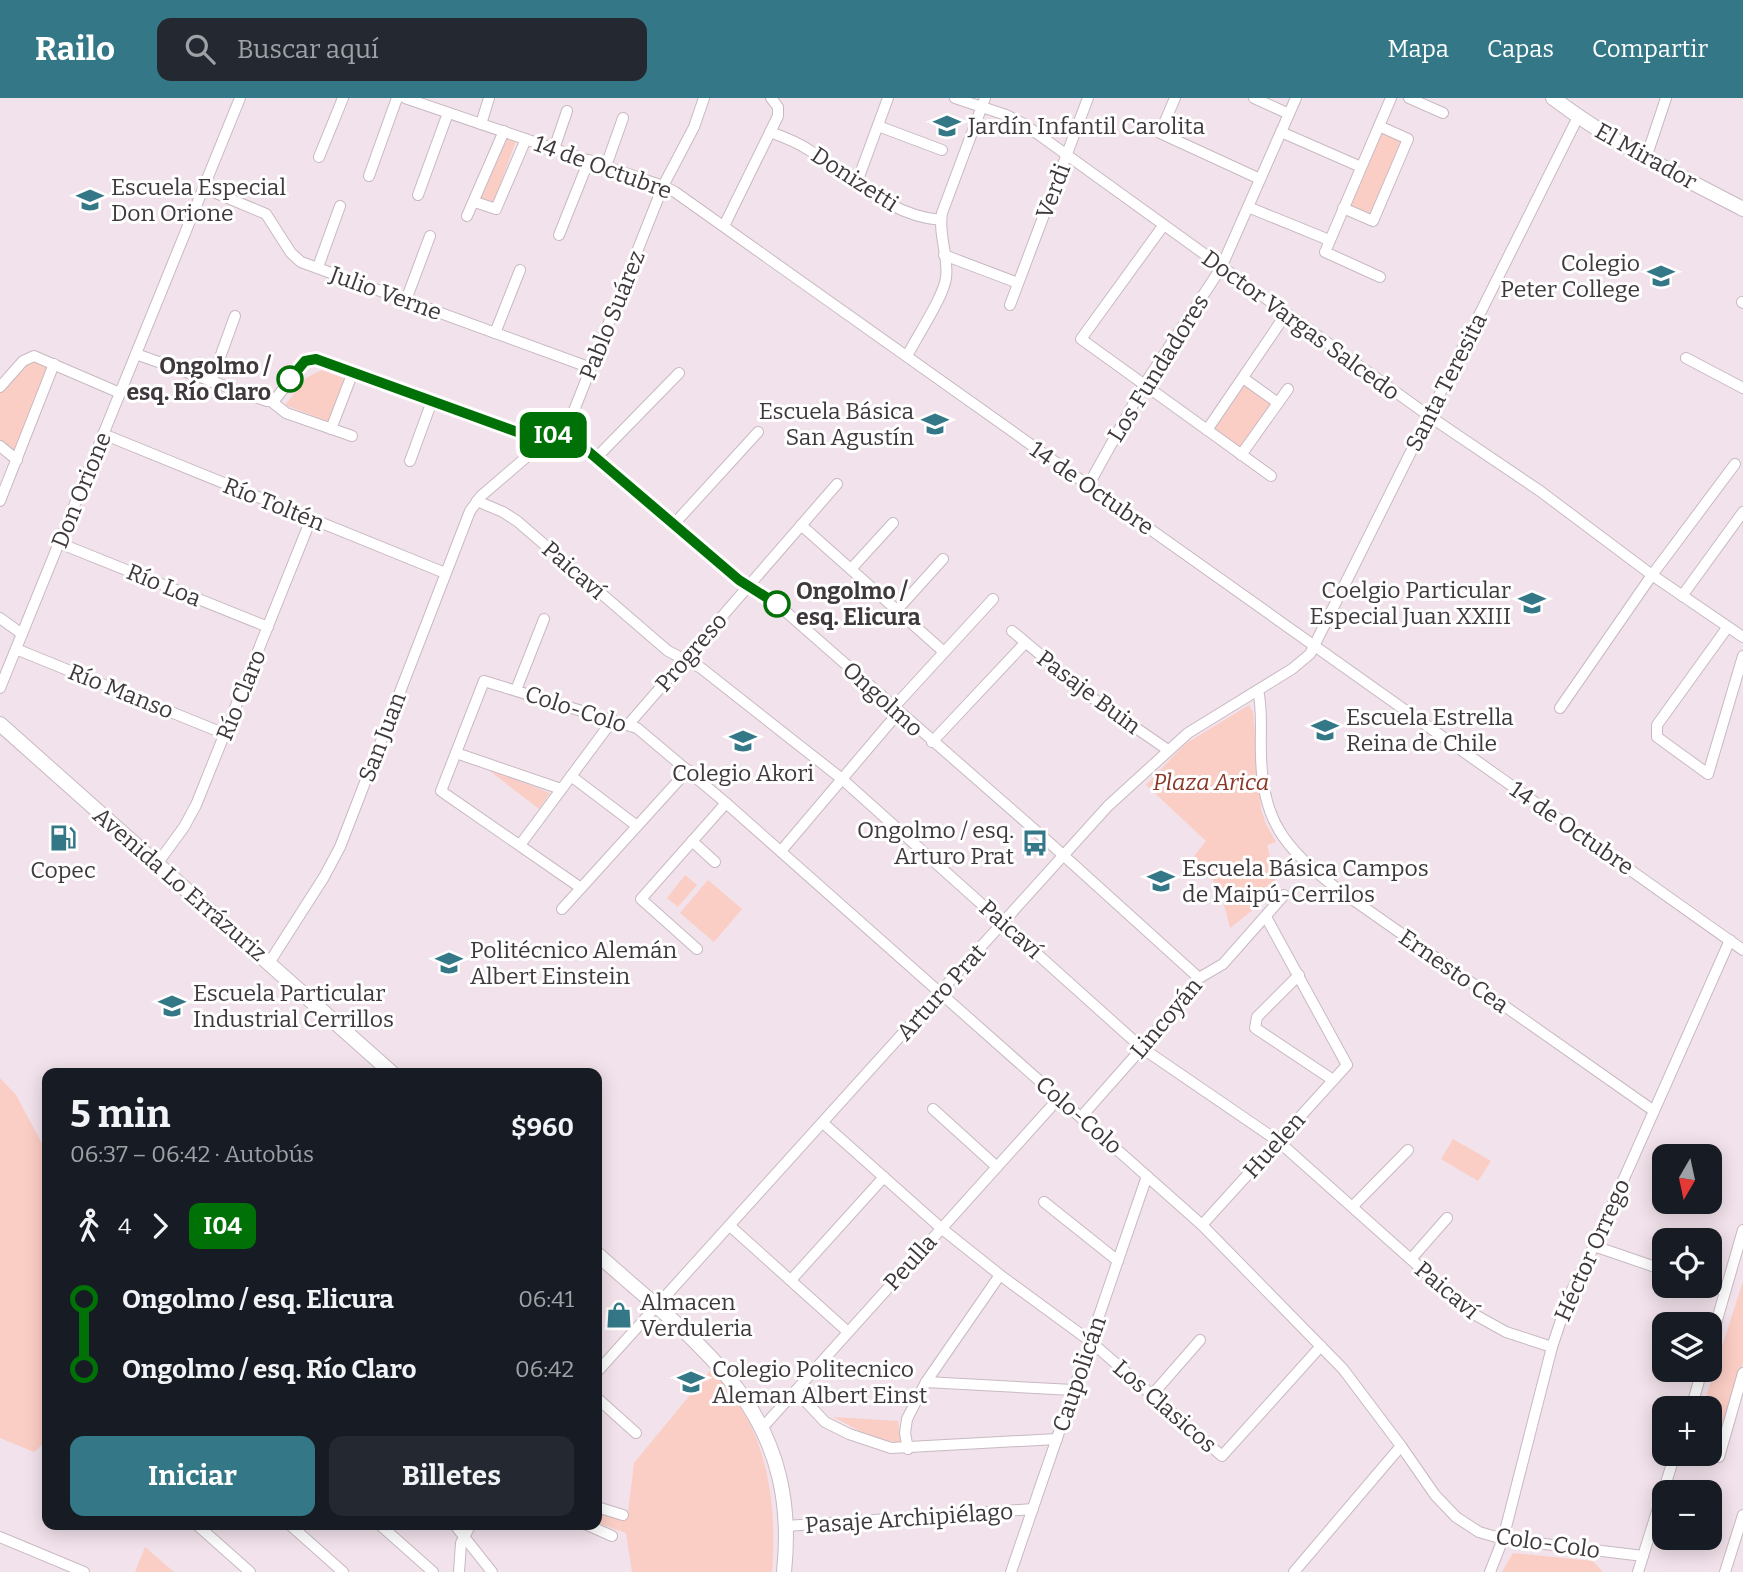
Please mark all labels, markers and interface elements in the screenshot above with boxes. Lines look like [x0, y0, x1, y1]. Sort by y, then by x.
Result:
search box [157, 18, 647, 81]
text: Railo [35, 29, 115, 69]
icon: search [181, 30, 219, 68]
text: Buscar aquí [237, 34, 379, 65]
text: Mapa [1387, 35, 1449, 63]
text: Capas [1487, 35, 1554, 63]
text: Compartir [1592, 35, 1708, 63]
school or university icon: Jardín Infantil Carolita [932, 111, 962, 141]
place label: Jardín Infantil Carolita [967, 112, 1205, 140]
street label: El Mirador [1590, 117, 1702, 195]
street label: 14 de Octubre [530, 129, 676, 205]
street label: Donizetti [806, 141, 904, 218]
street label: Verdi [1030, 159, 1076, 223]
place label: Escuela Especial Don Orione [111, 173, 286, 227]
school or university icon: Escuela Especial Don Orione [75, 185, 105, 215]
street label: Doctor Vargas Salcedo [1197, 244, 1405, 406]
street label: Pablo Suárez [573, 246, 651, 384]
place label: Colegio Peter College [1500, 249, 1640, 303]
street label: Julio Verne [325, 260, 446, 326]
school or university icon: Colegio Peter College [1646, 261, 1676, 291]
street label: Los Fundadores [1101, 289, 1215, 447]
street label: Santa Teresita [1399, 308, 1493, 456]
place label: Ongolmo / esq. Río Claro [126, 352, 271, 406]
marker: Ongolmo / esq. Río Claro [277, 366, 303, 392]
place label: Escuela Básica San Agustín [759, 397, 914, 451]
school or university icon: Escuela Básica San Agustín [920, 409, 950, 439]
line badge: I04 [513, 412, 593, 458]
text: I04 [534, 421, 572, 449]
street label: Don Orione [45, 428, 117, 552]
street label: 14 de Octubre [1025, 435, 1159, 541]
street label: Río Toltén [219, 471, 329, 537]
street label: Paicaví [537, 535, 612, 605]
street label: Río Loa [123, 557, 206, 613]
place label: Coelgio Particular Especial Juan XXIII [1310, 576, 1511, 630]
place label: Ongolmo / esq. Elicura [796, 577, 921, 631]
school or university icon: Coelgio Particular Especial Juan XXIII [1517, 588, 1547, 618]
marker: Ongolmo / esq. Elicura [764, 591, 790, 617]
street label: Progreso [649, 607, 733, 697]
street label: Pasaje Buin [1032, 644, 1147, 740]
street label: Río Claro [210, 646, 272, 744]
street label: Ongolmo [837, 656, 929, 742]
street label: Río Manso [64, 657, 178, 725]
street label: Colo-Colo [522, 679, 630, 739]
street label: San Juan [352, 688, 412, 786]
place label: Escuela Estrella Reina de Chile [1346, 703, 1514, 757]
school or university icon: Escuela Estrella Reina de Chile [1310, 715, 1340, 745]
school or university icon: Colegio Akori [728, 726, 758, 756]
place label: Colegio Akori [672, 759, 814, 787]
park label: Plaza Arica [1153, 768, 1269, 796]
street label: 14 de Octubre [1505, 775, 1639, 881]
street label: Avenida Lo Errázuriz [88, 801, 272, 967]
place label: Ongolmo / esq. Arturo Prat [857, 816, 1014, 870]
fuel station icon: Copec [48, 823, 78, 853]
bus stop icon: Ongolmo / esq. Arturo Prat [1020, 828, 1050, 858]
place label: Escuela Básica Campos de Maipú-Cerrilos [1182, 854, 1429, 908]
place label: Copec [30, 856, 96, 884]
school or university icon: Escuela Básica Campos de Maipú-Cerrilos [1146, 866, 1176, 896]
street label: Paicaví [974, 894, 1048, 965]
street label: Ernesto Cea [1394, 923, 1514, 1019]
place label: Politécnico Alemán Albert Einstein [470, 936, 678, 990]
street label: Arturo Prat [890, 938, 992, 1046]
school or university icon: Politécnico Alemán Albert Einstein [434, 948, 464, 978]
street label: Lincoyán [1124, 972, 1208, 1064]
place label: Escuela Particular Industrial Cerrillos [193, 979, 394, 1033]
school or university icon: Escuela Particular Industrial Cerrillos [157, 991, 187, 1021]
street label: Colo-Colo [1030, 1070, 1128, 1160]
text: 5 min [70, 1091, 170, 1137]
street label: Huelen [1237, 1106, 1311, 1184]
text: $960 [511, 1112, 574, 1143]
text: 06:37 – 06:42 · Autobús [70, 1140, 314, 1168]
north arrow [1652, 1144, 1722, 1214]
map controls [1652, 1144, 1722, 1550]
street label: Héctor Orrego [1548, 1175, 1636, 1325]
icon: walk [70, 1207, 108, 1245]
icon: forward [141, 1207, 179, 1245]
text: 4 [118, 1212, 131, 1240]
text: I04 [203, 1212, 242, 1240]
street label: Peulla [878, 1228, 943, 1296]
button: locate [1652, 1228, 1722, 1298]
street label: Paicaví [1409, 1255, 1485, 1325]
text: Ongolmo / esq. Elicura [122, 1284, 394, 1315]
text: 06:41 [518, 1285, 574, 1313]
place label: Almacen Verduleria [640, 1288, 753, 1342]
shop icon: Almacen Verduleria [604, 1300, 634, 1330]
street label: Caupolicán [1046, 1312, 1112, 1435]
button: layers [1652, 1312, 1722, 1382]
text: Ongolmo / esq. Río Claro [122, 1354, 416, 1385]
street label: Los Clasicos [1108, 1354, 1222, 1458]
text: 06:42 [515, 1355, 574, 1383]
place label: Colegio Politecnico Aleman Albert Einst [712, 1355, 927, 1409]
school or university icon: Colegio Politecnico Aleman Albert Einst [676, 1367, 706, 1397]
button: + [1652, 1396, 1722, 1466]
button: Iniciar [70, 1436, 315, 1516]
button: Billetes [329, 1436, 574, 1516]
button: − [1652, 1480, 1722, 1550]
street label: Pasaje Archipiélago [804, 1497, 1014, 1539]
street label: Colo-Colo [1494, 1522, 1602, 1564]

